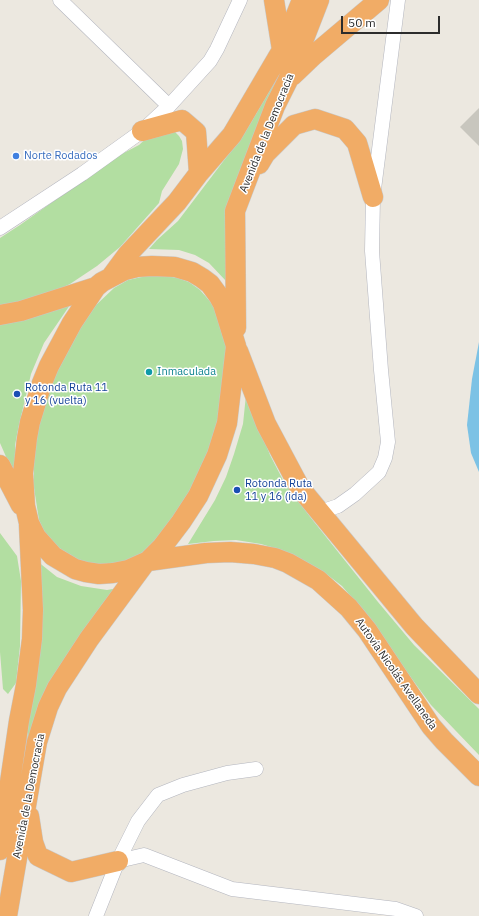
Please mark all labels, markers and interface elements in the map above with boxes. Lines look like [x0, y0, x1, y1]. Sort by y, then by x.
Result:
scale bar [343, 8, 442, 34]
text: 50 m [348, 15, 376, 30]
street label: Avenida de la Democracia [237, 72, 297, 194]
place label: Norte Rodados [24, 149, 98, 163]
marker: Norte Rodados [11, 151, 21, 161]
place label: Inmaculada [157, 365, 216, 379]
marker: Inmaculada [144, 367, 154, 377]
place label: Rotonda Ruta 11 y 16 (vuelta) [25, 381, 108, 407]
marker: Rotonda Ruta 11 y 16 (vuelta) [12, 389, 22, 399]
place label: Rotonda Ruta 11 y 16 (ida) [245, 477, 312, 503]
marker: Rotonda Ruta 11 y 16 (ida) [232, 485, 242, 495]
street label: Autovía Nicolás Avellaneda [352, 616, 440, 732]
street label: Avenida de la Democracia [10, 732, 48, 860]

